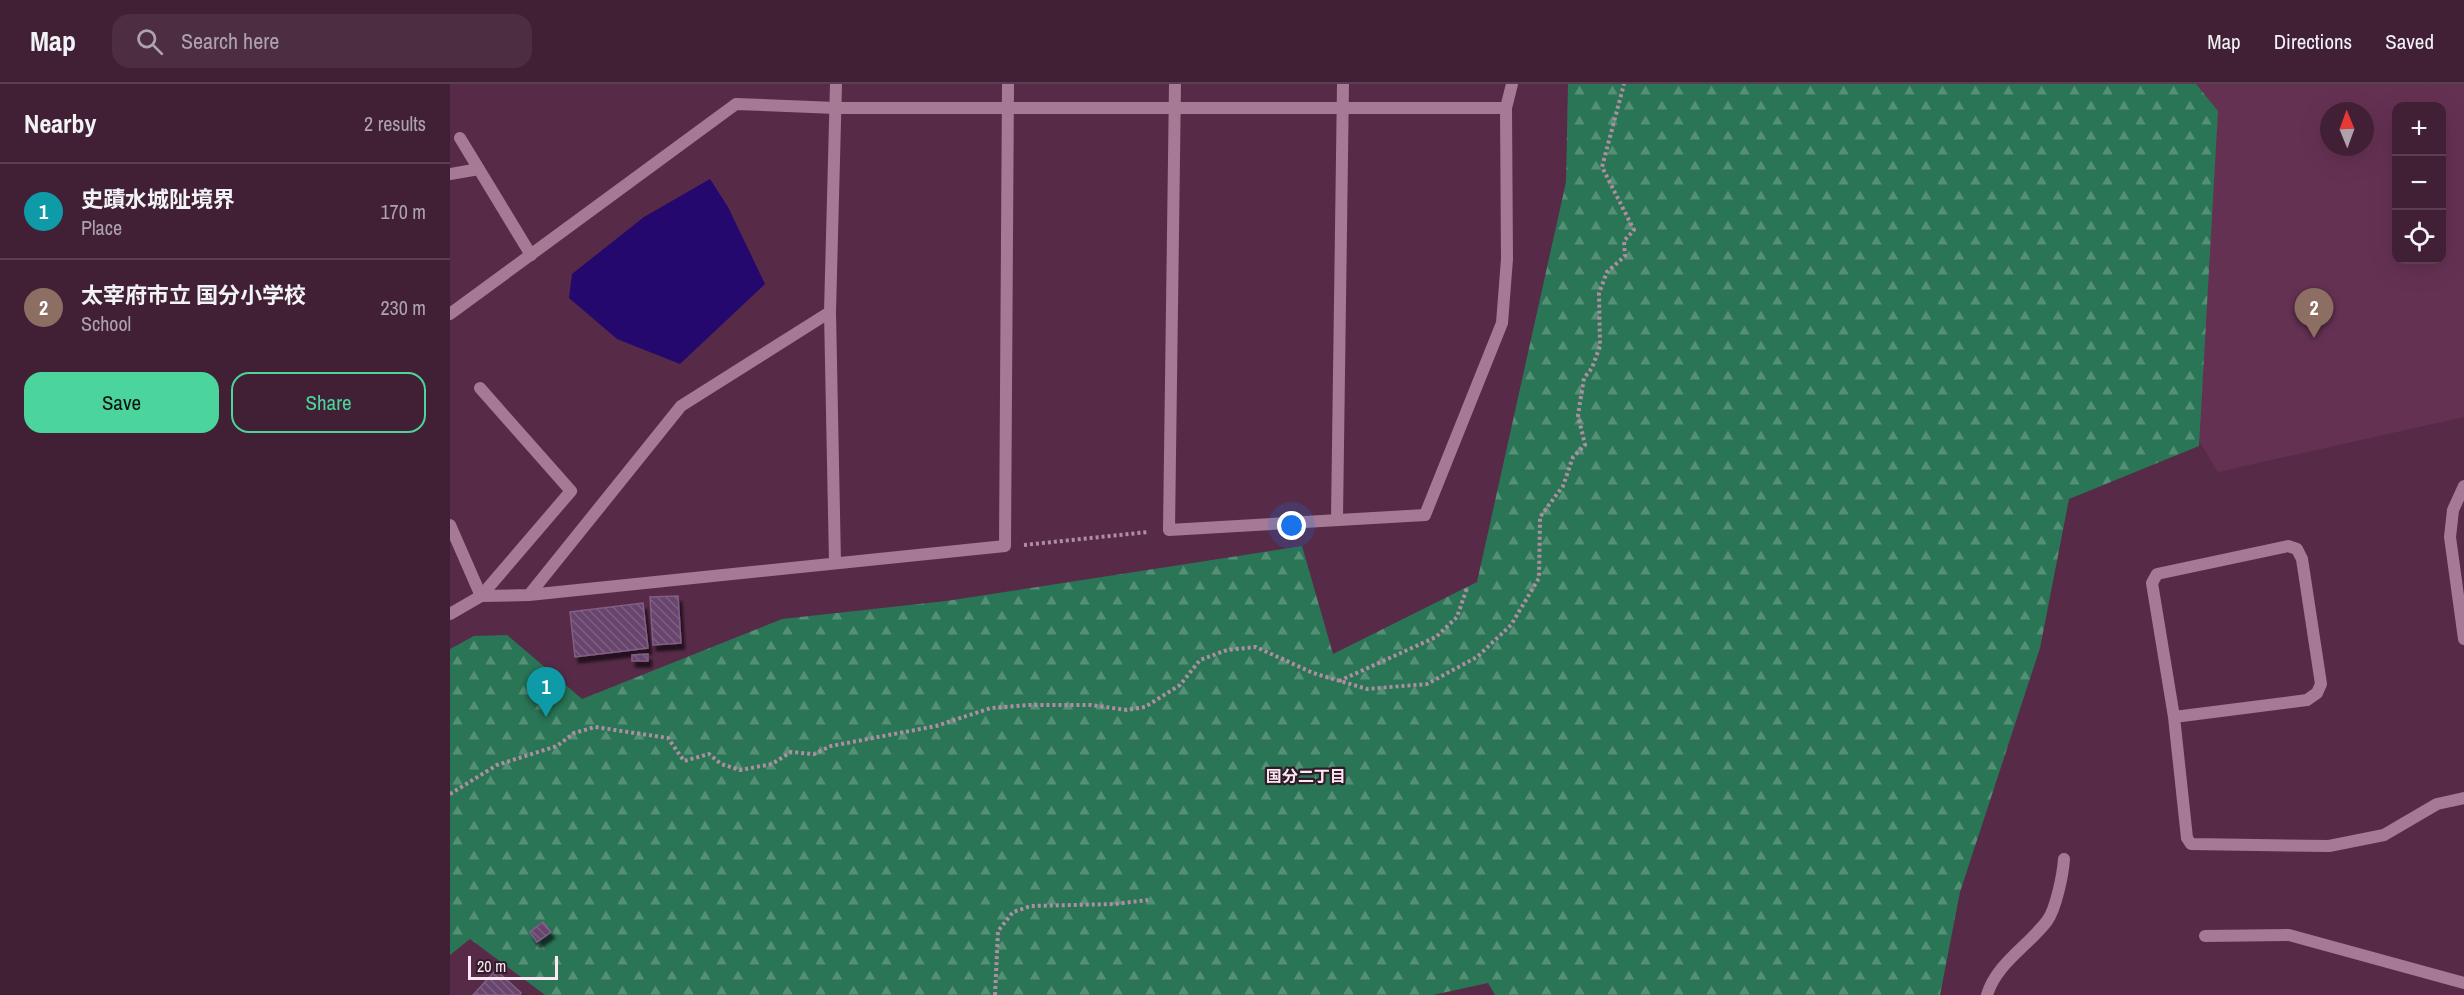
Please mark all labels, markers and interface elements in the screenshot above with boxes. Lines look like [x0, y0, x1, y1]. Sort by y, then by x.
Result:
search box [112, 14, 532, 68]
text: Map [30, 22, 76, 60]
icon: search [133, 25, 166, 58]
text: Search here [181, 26, 279, 56]
text: Map [2207, 27, 2241, 56]
text: Directions [2274, 27, 2352, 56]
text: Saved [2385, 27, 2434, 56]
north arrow [2320, 102, 2374, 156]
map controls [2392, 102, 2446, 264]
button: + [2392, 102, 2446, 156]
text: Nearby [24, 106, 96, 141]
text: 2 results [364, 110, 426, 137]
button: − [2392, 156, 2446, 210]
text: 史蹟水城阯境界 [81, 184, 235, 214]
text: 1 [39, 198, 48, 225]
text: 170 m [380, 198, 426, 225]
button: locate [2392, 210, 2446, 264]
text: Place [81, 214, 122, 241]
text: 太宰府市立 国分小学校 [81, 280, 306, 310]
pin: 2 [2294, 288, 2334, 338]
text: 2 [39, 294, 48, 321]
text: 230 m [380, 294, 426, 321]
text: School [81, 310, 131, 337]
button: Save [24, 372, 219, 433]
button: Share [231, 372, 426, 433]
your location [1277, 511, 1306, 540]
pin: 1 [526, 668, 566, 717]
district label: 国分二丁目 [1266, 765, 1346, 787]
scale bar [468, 953, 558, 980]
text: 20 m [477, 955, 506, 977]

